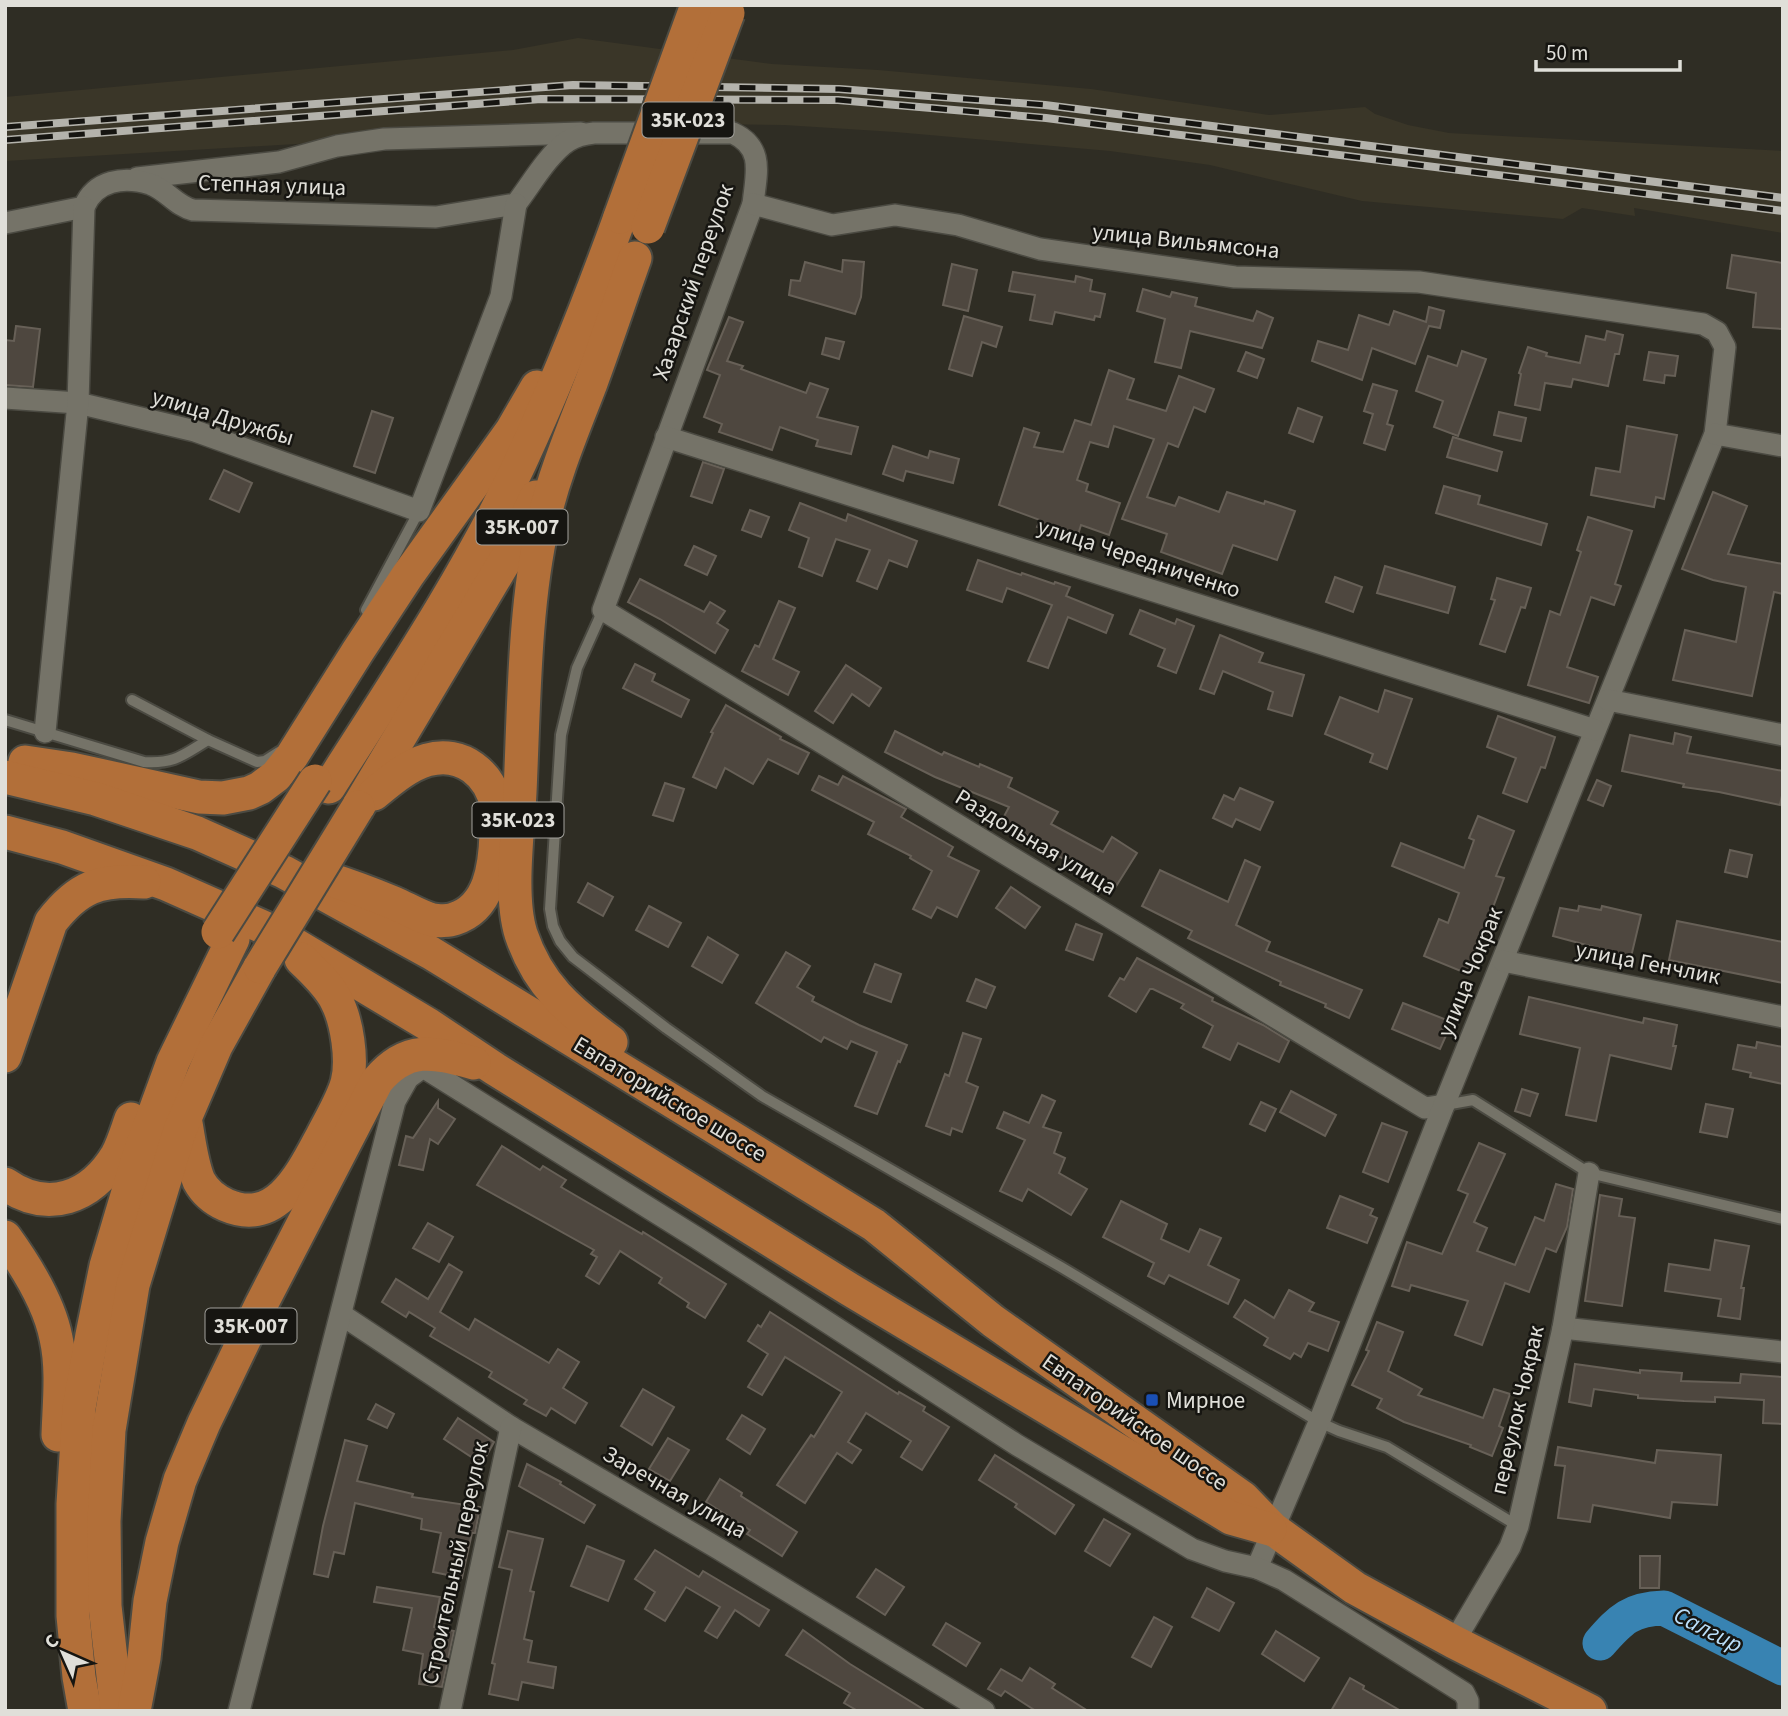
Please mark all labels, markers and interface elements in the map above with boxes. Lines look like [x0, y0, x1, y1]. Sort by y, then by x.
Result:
scale bar [1536, 28, 1680, 72]
text: 50 m [1546, 38, 1588, 68]
road number: 35К-023 [642, 102, 734, 138]
street label: Степная улица [197, 166, 347, 204]
street label: Хазарский переулок [644, 179, 742, 385]
street label: улица Вильямсона [1091, 215, 1281, 267]
street label: улица Дружбы [148, 380, 298, 454]
road number: 35К-007 [476, 510, 568, 544]
street label: улица Чередниченко [1033, 510, 1245, 606]
street label: Раздольная улица [949, 781, 1123, 903]
road number: 35К-023 [472, 802, 564, 838]
street label: улица Чокрак [1429, 901, 1511, 1042]
street label: улица Генчлик [1573, 933, 1724, 993]
street label: Евпаторийское шоссе [567, 1028, 773, 1170]
road number: 35К-007 [205, 1308, 296, 1344]
street label: переулок Чокрак [1481, 1322, 1553, 1498]
street label: Евпаторийское шоссе [1035, 1345, 1235, 1499]
place label: Мирное [1166, 1384, 1245, 1417]
marker: Мирное [1144, 1392, 1160, 1408]
street label: Заречная улица [597, 1437, 753, 1547]
street label: Строительный переулок [413, 1438, 497, 1688]
water label: Салгир [1667, 1598, 1749, 1662]
north arrow [28, 1618, 98, 1688]
text: С [39, 1629, 65, 1655]

